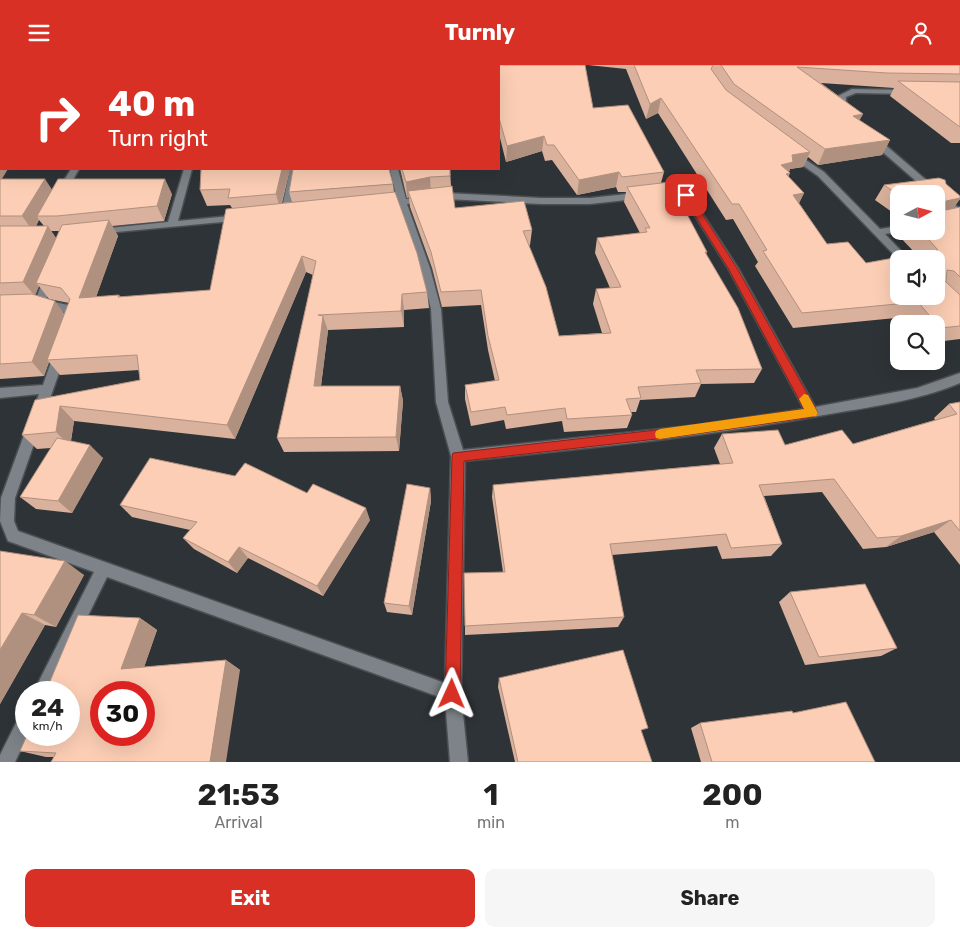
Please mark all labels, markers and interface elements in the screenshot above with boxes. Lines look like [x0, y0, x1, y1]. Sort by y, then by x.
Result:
icon: menu [25, 19, 53, 47]
text: Turnly [445, 19, 515, 46]
icon: person [907, 19, 935, 47]
text: 40 m [108, 83, 195, 125]
icon: right [25, 85, 90, 150]
text: Turn right [108, 125, 208, 152]
pin [665, 174, 707, 216]
icon: arrive [672, 181, 700, 209]
north arrow [890, 185, 945, 240]
map controls [890, 185, 945, 370]
button: sound [890, 250, 945, 305]
button: search [890, 315, 945, 370]
position arrow [425, 667, 477, 719]
speed limit sign: 30 [90, 681, 155, 746]
text: 24 [31, 693, 64, 722]
text: km/h [33, 719, 62, 733]
text: 21:53 [197, 777, 280, 813]
text: 1 [484, 777, 498, 813]
text: 200 [702, 777, 763, 813]
text: Arrival [215, 813, 263, 832]
text: min [477, 813, 505, 832]
text: m [725, 813, 740, 832]
button: Exit [25, 869, 475, 927]
button: Share [485, 869, 935, 927]

